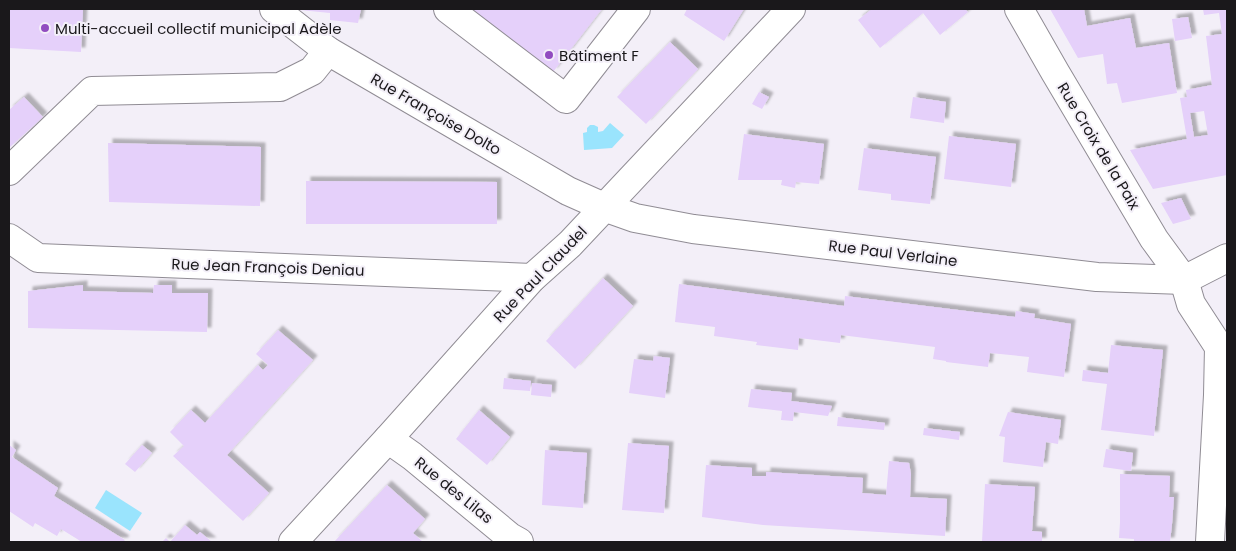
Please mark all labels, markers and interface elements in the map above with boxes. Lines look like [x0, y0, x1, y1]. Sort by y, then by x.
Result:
place label: Multi-accueil collectif municipal Adèle [55, 18, 342, 39]
marker: Multi-accueil collectif municipal Adèle [39, 22, 51, 34]
place label: Bâtiment F [559, 45, 639, 66]
marker: Bâtiment F [543, 49, 555, 61]
street label: Rue Françoise Dolto [367, 68, 505, 160]
street label: Rue Croix de la Paix [1053, 79, 1145, 213]
street label: Rue Paul Claudel [489, 221, 591, 327]
street label: Rue Paul Verlaine [827, 235, 959, 271]
street label: Rue Jean François Deniau [171, 253, 365, 281]
street label: Rue des Lilas [410, 452, 498, 528]

